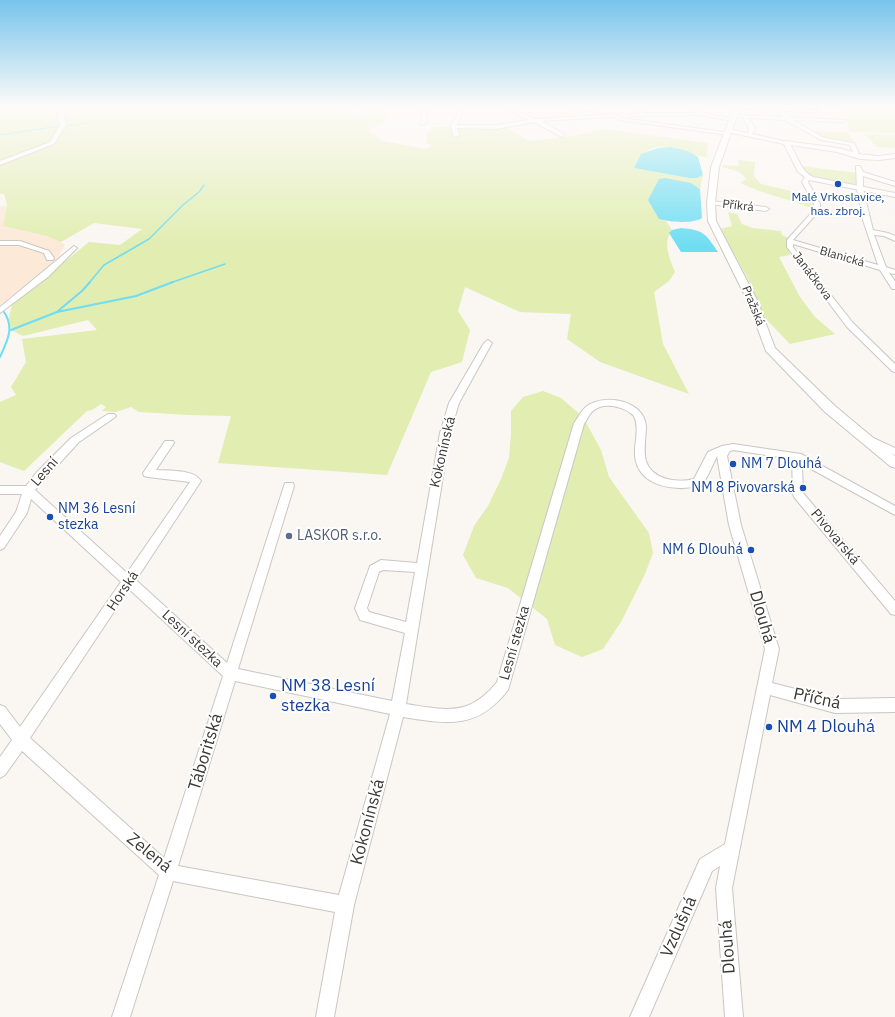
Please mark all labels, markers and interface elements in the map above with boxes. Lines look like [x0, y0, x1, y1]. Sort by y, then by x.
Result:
marker: Malé Vrkoslavice, has. zbroj. [833, 179, 843, 189]
place label: Malé Vrkoslavice, has. zbroj. [791, 191, 885, 219]
street label: Příkrá [722, 197, 754, 215]
street label: Blanická [818, 244, 866, 270]
street label: Janáčkova [789, 249, 835, 303]
street label: Pražská [738, 284, 768, 328]
street label: Kokonínská [427, 415, 459, 489]
street label: Lesní [28, 454, 62, 490]
place label: NM 7 Dlouhá [741, 456, 822, 472]
marker: NM 7 Dlouhá [728, 459, 738, 469]
place label: NM 8 Pivovarská [691, 480, 795, 496]
marker: NM 8 Pivovarská [798, 483, 808, 493]
place label: NM 36 Lesní stezka [58, 501, 136, 534]
street label: Pivovarská [807, 506, 863, 568]
marker: NM 36 Lesní stezka [45, 512, 55, 522]
place label: LASKOR s.r.o. [297, 528, 382, 544]
marker: LASKOR s.r.o. [284, 531, 294, 541]
place label: NM 6 Dlouhá [662, 542, 743, 558]
marker: NM 6 Dlouhá [746, 545, 756, 555]
street label: Horská [104, 568, 142, 614]
street label: Dlouhá [745, 588, 779, 646]
street label: Lesní stezka [496, 604, 534, 682]
street label: Lesní stezka [158, 607, 226, 671]
place label: NM 38 Lesní stezka [281, 676, 375, 716]
street label: Příčná [791, 684, 843, 714]
marker: NM 38 Lesní stezka [268, 691, 278, 701]
street label: Táboritská [185, 711, 227, 793]
place label: NM 4 Dlouhá [777, 717, 875, 737]
marker: NM 4 Dlouhá [764, 722, 774, 732]
street label: Kokonínská [347, 777, 389, 867]
street label: Zelená [122, 829, 176, 877]
street label: Vzdušná [657, 893, 701, 961]
street label: Dlouhá [716, 919, 740, 975]

